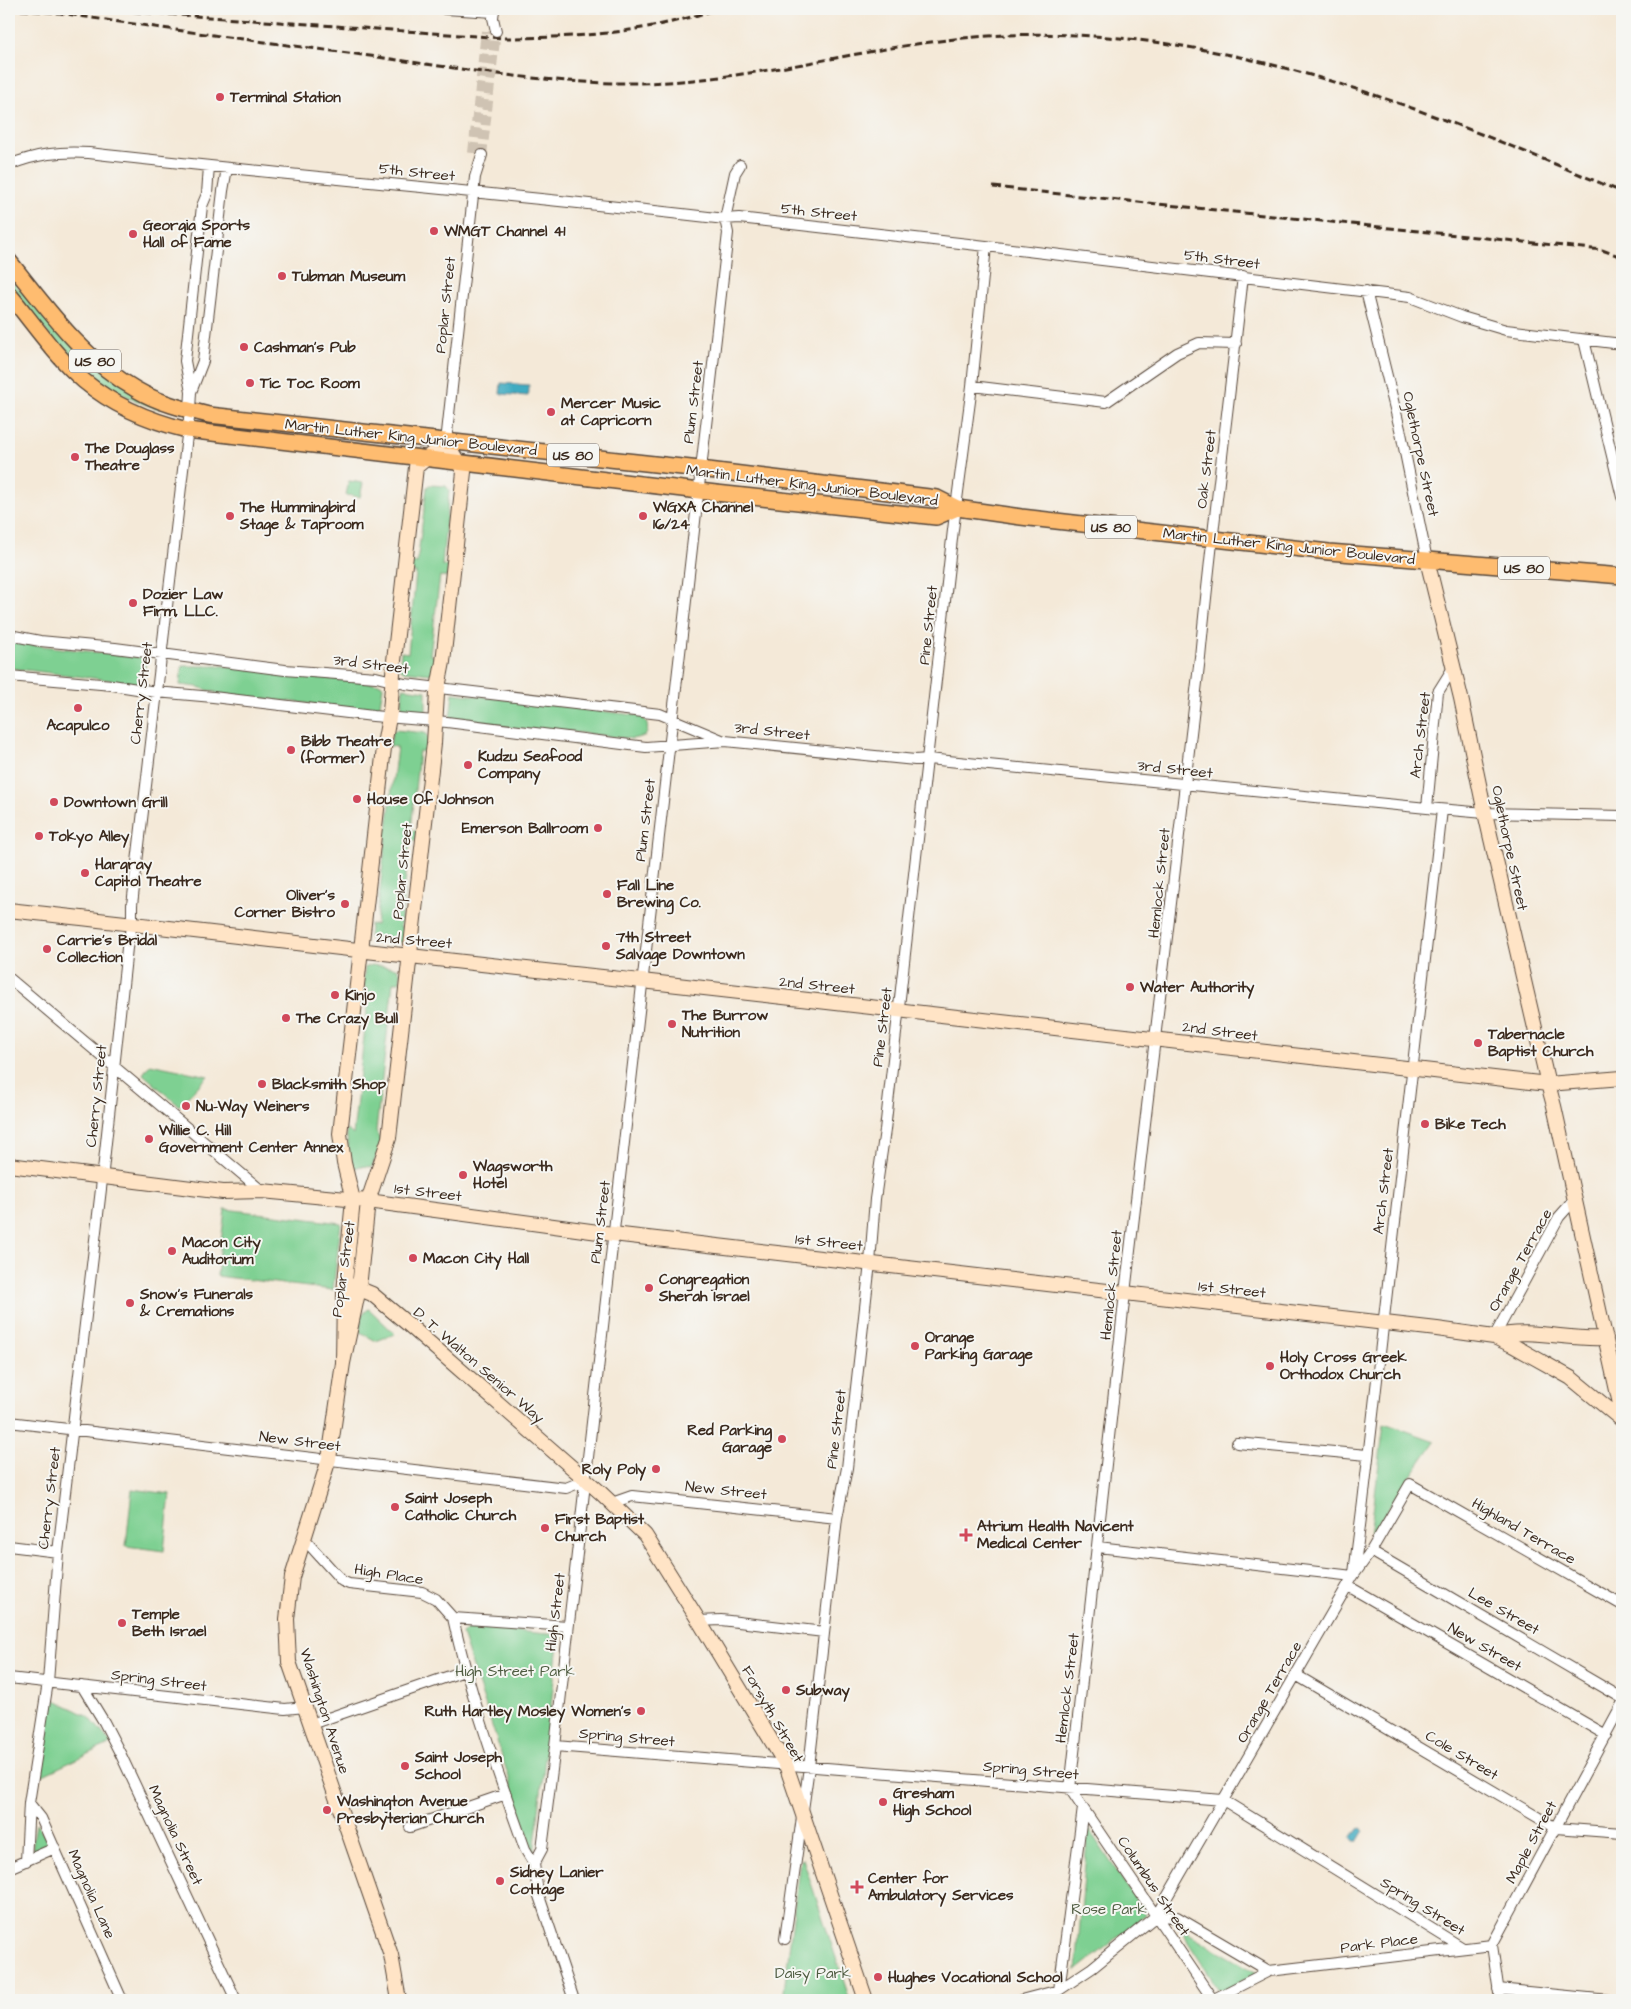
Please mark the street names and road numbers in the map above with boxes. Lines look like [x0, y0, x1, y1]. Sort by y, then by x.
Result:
street label: 5th Street [378, 158, 456, 187]
street label: 5th Street [780, 198, 858, 227]
street label: 5th Street [1183, 244, 1261, 275]
street label: Poplar Street [430, 256, 461, 354]
road number: US 80 [69, 350, 121, 372]
street label: Plum Street [678, 359, 709, 445]
street label: Oglethorpe Street [1396, 390, 1444, 519]
street label: Martin Luther King Junior Boulevard [284, 414, 538, 462]
street label: Oak Street [1191, 428, 1222, 510]
road number: US 80 [547, 444, 599, 466]
street label: Martin Luther King Junior Boulevard [685, 460, 939, 512]
road number: US 80 [1085, 516, 1137, 538]
street label: Martin Luther King Junior Boulevard [1162, 523, 1416, 571]
road number: US 80 [1498, 556, 1550, 580]
street label: Pine Street [914, 584, 943, 666]
street label: Cherry Street [125, 641, 159, 746]
street label: 3rd Street [332, 649, 410, 680]
street label: Arch Street [1405, 691, 1436, 780]
street label: 3rd Street [733, 717, 811, 746]
street label: 3rd Street [1136, 755, 1214, 784]
street label: Plum Street [630, 777, 661, 863]
street label: Oglethorpe Street [1485, 784, 1533, 913]
street label: Poplar Street [387, 822, 418, 920]
street label: Hemlock Street [1143, 827, 1176, 939]
street label: 2nd Street [375, 927, 453, 954]
street label: 2nd Street [778, 971, 856, 1000]
street label: Pine Street [867, 986, 898, 1068]
street label: 2nd Street [1181, 1016, 1259, 1047]
street label: Cherry Street [81, 1044, 113, 1149]
street label: Arch Street [1368, 1147, 1399, 1236]
street label: 1st Street [393, 1178, 463, 1207]
street label: Plum Street [585, 1179, 616, 1265]
street label: Orange Terrace [1483, 1205, 1558, 1316]
street label: Poplar Street [326, 1220, 361, 1319]
street label: 1st Street [794, 1229, 864, 1256]
street label: Hemlock Street [1095, 1229, 1128, 1341]
street label: 1st Street [1197, 1276, 1267, 1303]
street label: D. T. Walton Senior Way [408, 1302, 549, 1429]
street label: Pine Street [821, 1388, 852, 1470]
street label: New Street [258, 1426, 342, 1457]
street label: Cherry Street [33, 1446, 67, 1551]
street label: New Street [684, 1476, 768, 1505]
street label: Highland Terrace [1467, 1493, 1580, 1571]
street label: High Place [353, 1559, 425, 1591]
street label: High Street [540, 1572, 572, 1653]
street label: Lee Street [1464, 1583, 1543, 1640]
street label: New Street [1444, 1618, 1525, 1677]
street label: Hemlock Street [1050, 1632, 1085, 1744]
street label: Orange Terrace [1232, 1637, 1308, 1748]
street label: Washington Avenue [293, 1646, 355, 1777]
street label: Forsyth Street [735, 1662, 809, 1767]
street label: Spring Street [110, 1664, 208, 1698]
street label: Spring Street [578, 1723, 676, 1753]
street label: Cole Street [1421, 1725, 1502, 1785]
street label: Spring Street [982, 1756, 1080, 1786]
street label: Magnolia Street [142, 1782, 208, 1889]
street label: Maple Street [1501, 1797, 1562, 1887]
street label: Columbus Street [1112, 1832, 1195, 1940]
street label: Magnolia Lane [62, 1846, 121, 1943]
street label: Spring Street [1376, 1872, 1469, 1942]
street label: Park Place [1339, 1928, 1419, 1959]

